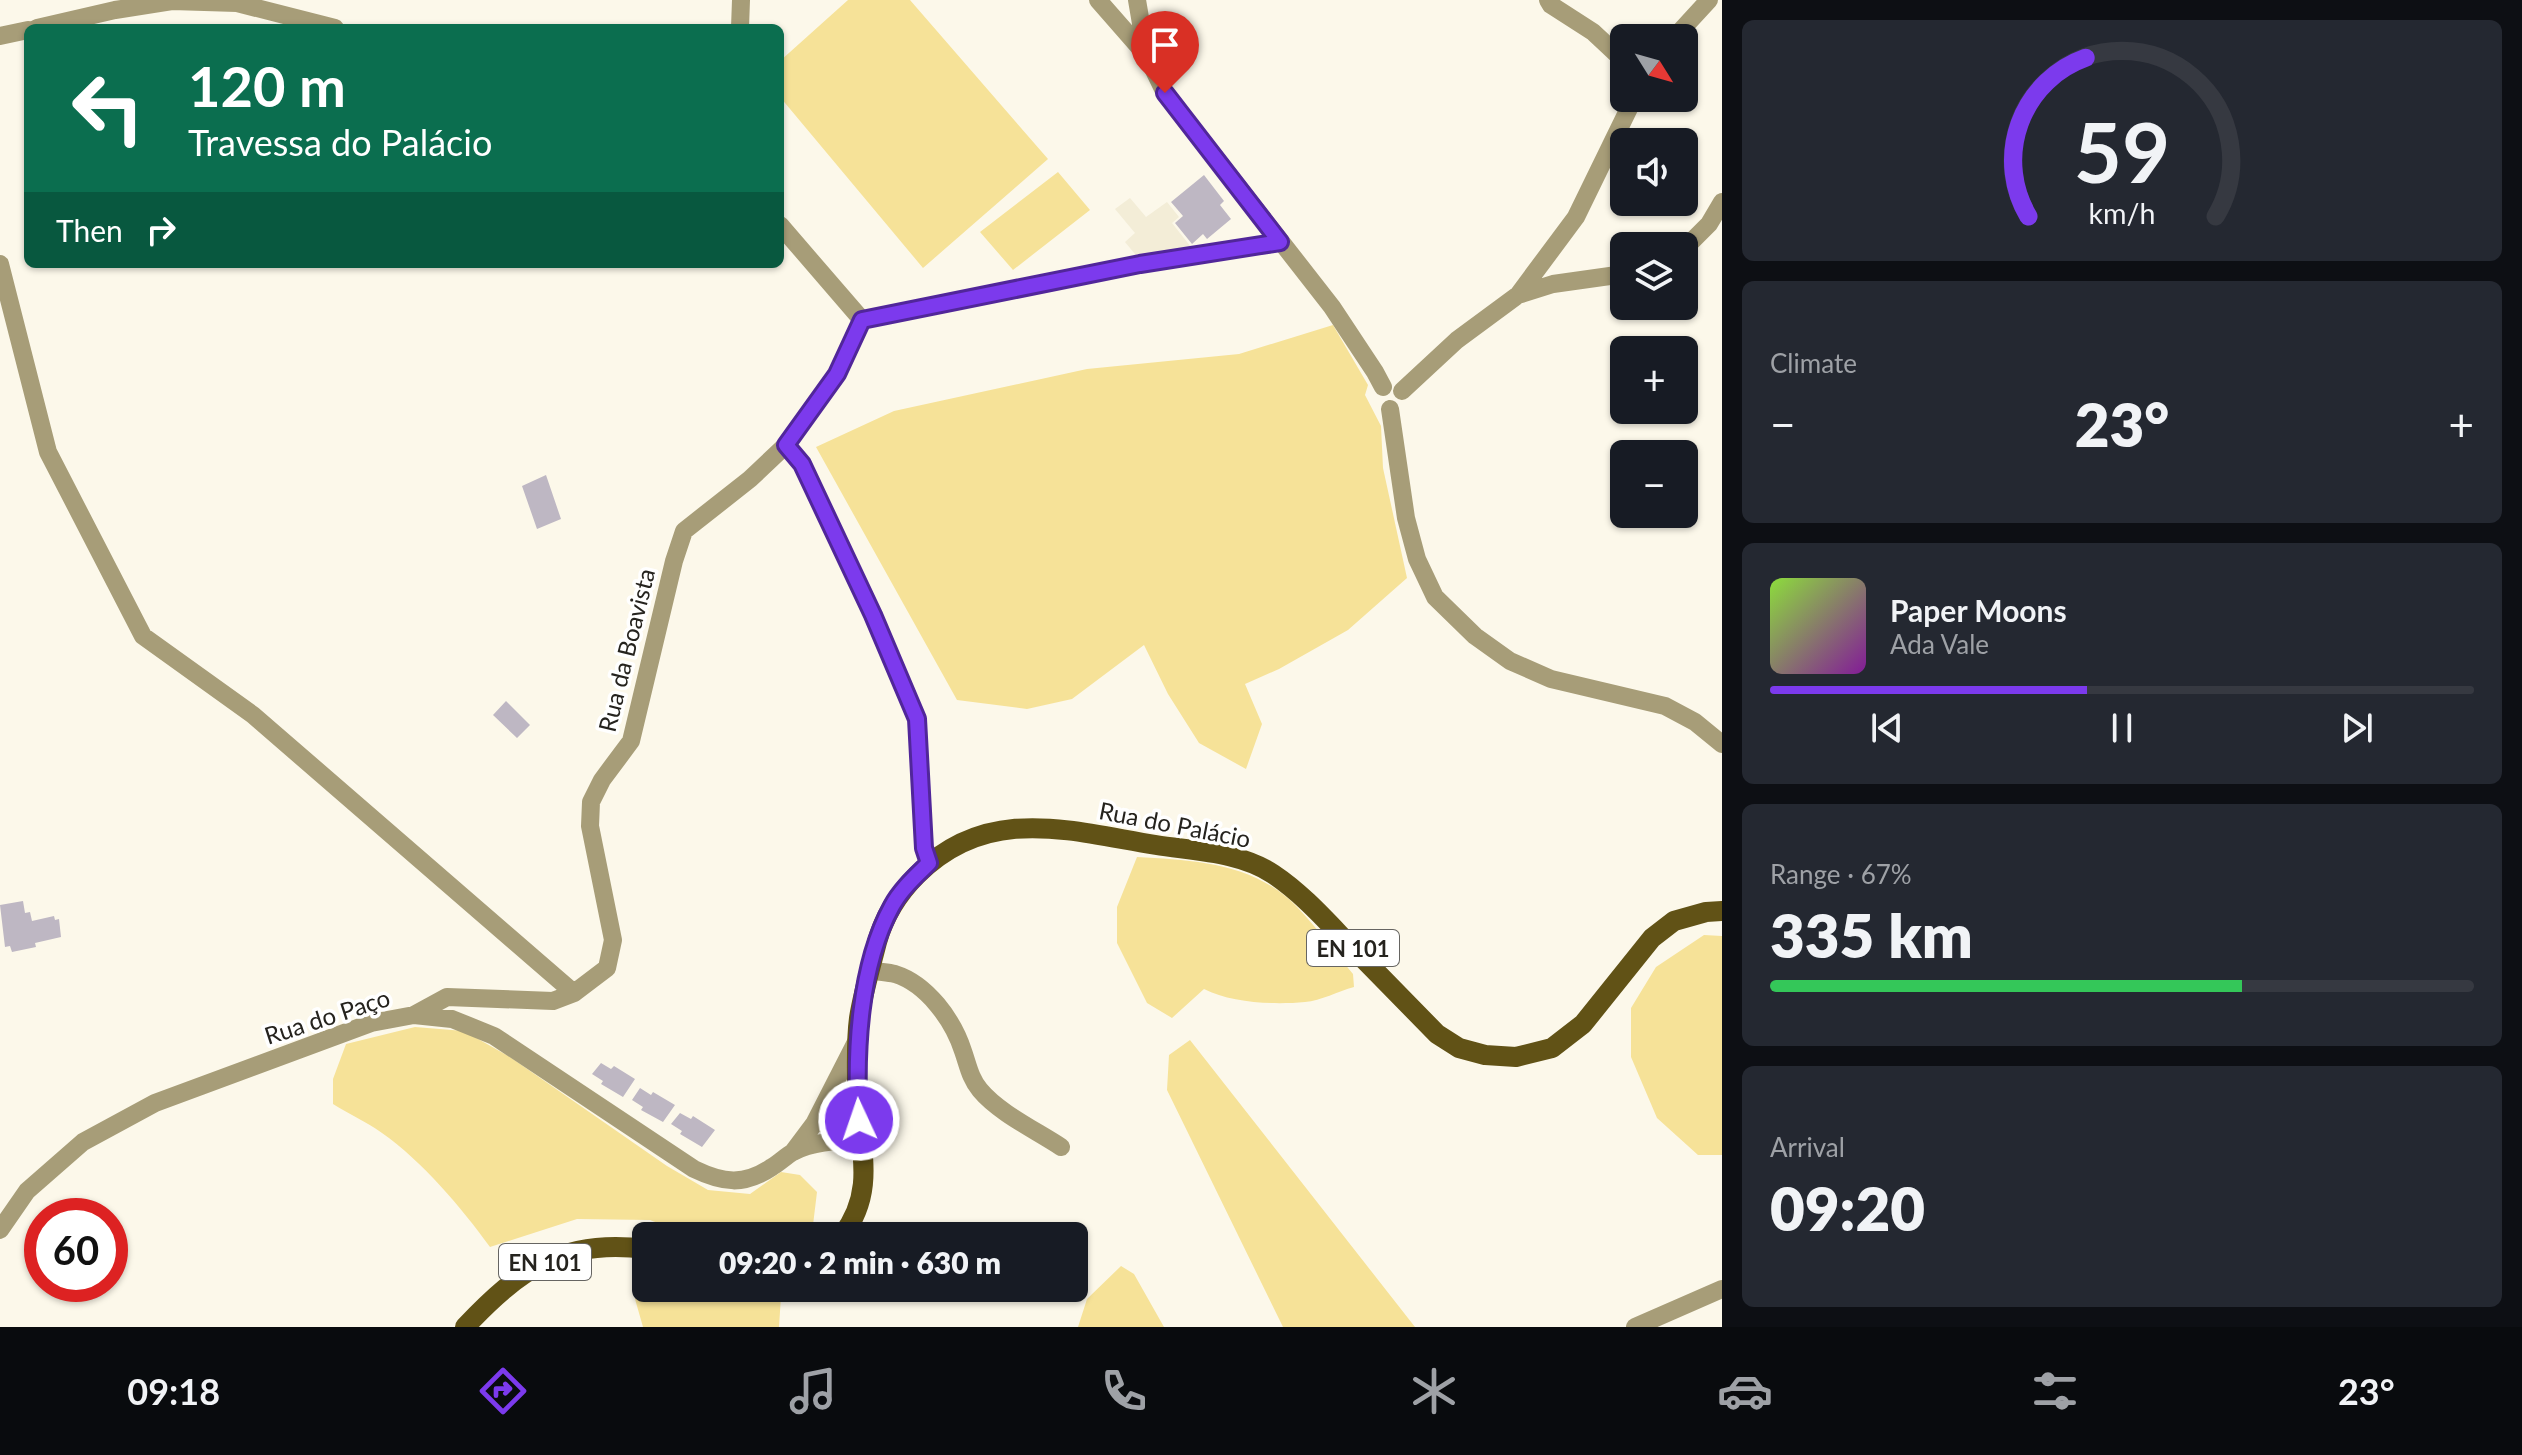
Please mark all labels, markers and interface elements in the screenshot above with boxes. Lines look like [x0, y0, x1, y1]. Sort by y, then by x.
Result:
pin [1131, 11, 1199, 93]
icon: arrive [1143, 23, 1187, 67]
north arrow [1610, 24, 1698, 112]
map controls [1610, 24, 1698, 528]
text: 120 m [188, 52, 346, 119]
icon: left [56, 56, 160, 160]
text: 59 [2074, 100, 2170, 200]
text: Travessa do Palácio [188, 120, 492, 164]
button: sound [1610, 128, 1698, 216]
text: km/h [2089, 196, 2155, 230]
icon: right [139, 208, 183, 252]
text: Then [56, 212, 123, 248]
button: layers [1610, 232, 1698, 320]
button: + [1610, 336, 1698, 424]
text: Climate [1770, 347, 1857, 379]
text: 23° [2075, 388, 2169, 460]
text: − [1770, 398, 1796, 450]
text: + [2448, 398, 2474, 450]
button: − [1610, 440, 1698, 528]
street label: Rua da Boavista [592, 565, 660, 735]
text: Paper Moons [1890, 592, 2067, 628]
text: Ada Vale [1890, 628, 1989, 660]
icon: previous [1865, 706, 1909, 750]
icon: pause [2100, 706, 2144, 750]
icon: next [2335, 706, 2379, 750]
street label: Rua do Palácio [1097, 795, 1253, 853]
text: Range · 67% [1770, 858, 1912, 890]
text: 335 km [1770, 899, 1973, 971]
road number: EN 101 [1307, 930, 1399, 966]
street label: Rua do Paço [261, 982, 393, 1050]
position arrow [817, 1078, 901, 1162]
text: Arrival [1770, 1131, 1845, 1163]
text: 09:20 [1770, 1172, 1925, 1244]
speed limit sign: 60 [24, 1198, 128, 1302]
road number: EN 101 [499, 1244, 591, 1280]
text: 09:20 · 2 min · 630 m [719, 1244, 1001, 1280]
icon: directions [475, 1363, 531, 1419]
icon: music [785, 1363, 841, 1419]
icon: phone [1096, 1363, 1152, 1419]
icon: climate [1406, 1363, 1462, 1419]
icon: car [1717, 1363, 1773, 1419]
icon: filters [2027, 1363, 2083, 1419]
text: 09:18 [127, 1369, 220, 1413]
text: 23° [2338, 1369, 2395, 1413]

